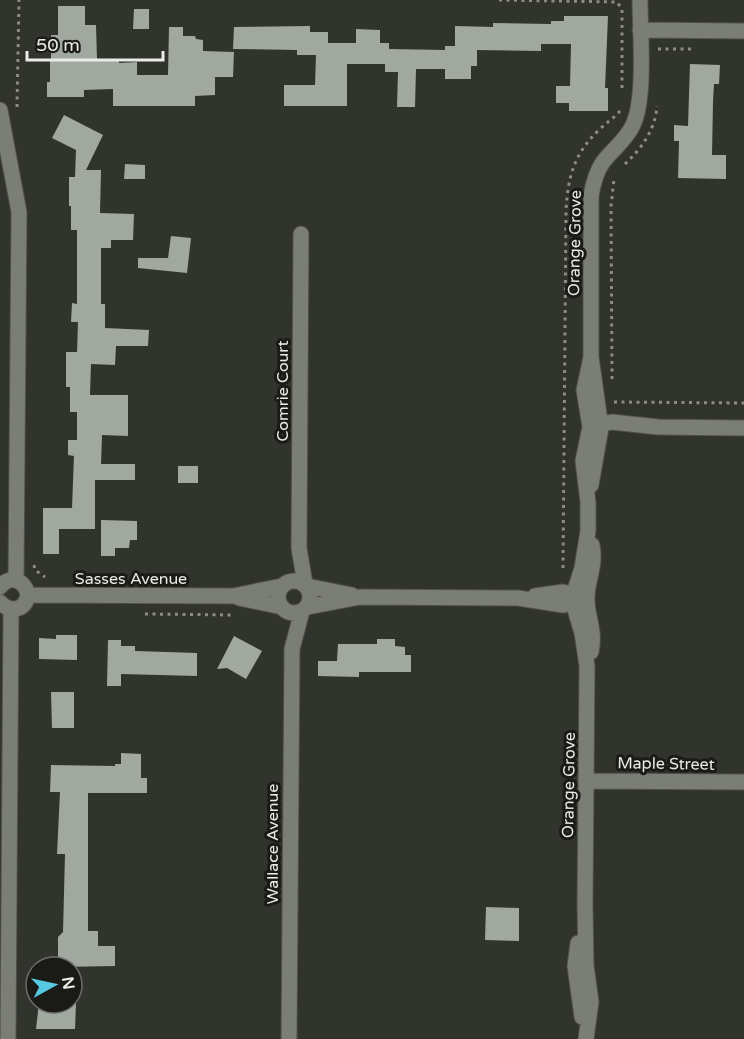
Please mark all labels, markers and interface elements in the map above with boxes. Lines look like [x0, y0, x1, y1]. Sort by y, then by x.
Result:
scale bar [27, 24, 164, 62]
text: 50 m [36, 34, 80, 56]
street label: Orange Grove [564, 190, 586, 296]
street label: Comrie Court [273, 340, 293, 442]
street label: Sasses Avenue [75, 569, 187, 589]
street label: Orange Grove [558, 732, 580, 838]
street label: Maple Street [617, 753, 715, 775]
street label: Wallace Avenue [263, 784, 283, 904]
north arrow [24, 955, 84, 1015]
text: N [57, 975, 79, 991]

